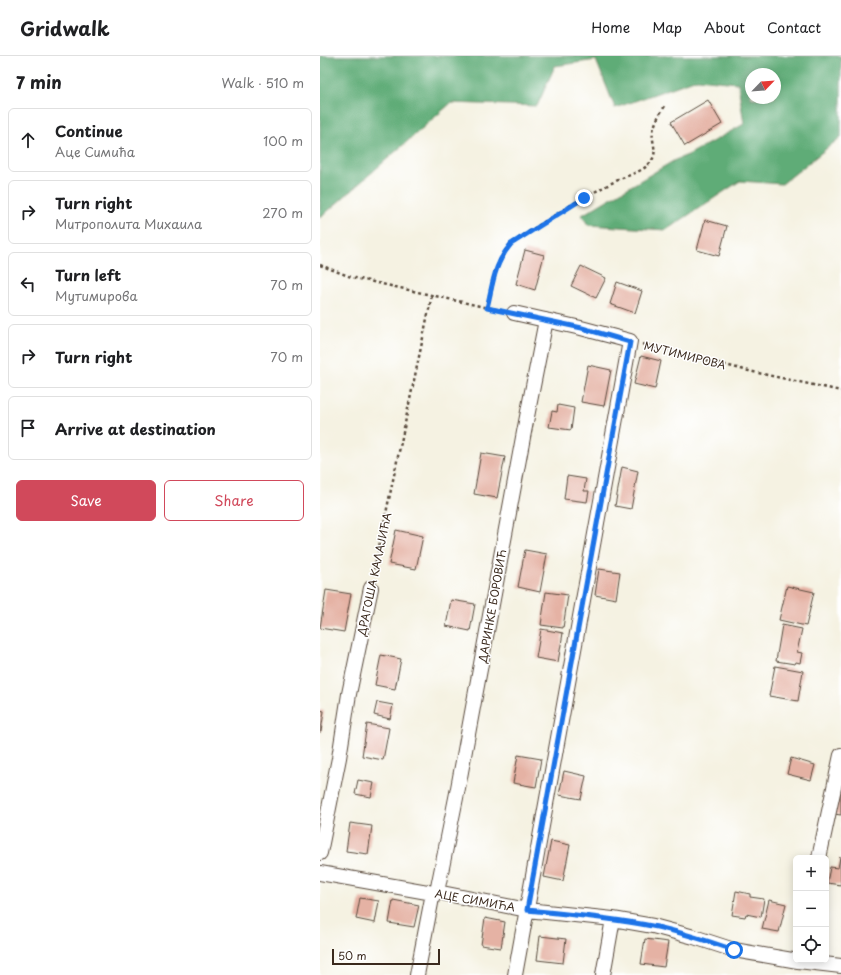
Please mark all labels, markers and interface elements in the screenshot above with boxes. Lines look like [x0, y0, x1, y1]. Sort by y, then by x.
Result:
text: Gridwalk [20, 14, 110, 42]
text: Home [591, 17, 630, 38]
text: Map [652, 17, 682, 38]
text: About [704, 17, 745, 38]
text: Contact [767, 17, 821, 38]
north arrow [745, 68, 781, 104]
text: 7 min [16, 69, 62, 95]
text: Walk · 510 m [221, 73, 304, 92]
text: Continue [55, 119, 123, 142]
icon: ahead [17, 129, 39, 151]
text: 100 m [263, 131, 303, 150]
text: Аце Симића [55, 142, 135, 161]
route end [575, 189, 593, 207]
text: Turn right [55, 191, 132, 214]
icon: right [17, 201, 39, 223]
text: 270 m [262, 203, 303, 222]
text: Митрополита Михаила [55, 214, 202, 233]
text: Turn left [55, 263, 121, 286]
icon: left [17, 273, 39, 295]
text: 70 m [270, 275, 303, 294]
text: Мутимирова [55, 286, 138, 305]
street label: МУТИМИРОВА [642, 337, 728, 373]
icon: right [17, 345, 39, 367]
text: Turn right [55, 345, 132, 368]
text: 70 m [270, 347, 303, 366]
icon: arrive [17, 417, 39, 439]
text: Arrive at destination [55, 417, 216, 440]
button: Save [16, 480, 156, 521]
button: Share [164, 480, 304, 521]
street label: ДРАГОША КАЛАЈИЋА [352, 510, 395, 638]
street label: ДАРИНКЕ БОРОВИЋ [474, 548, 510, 665]
map controls [793, 855, 829, 963]
button: + [793, 855, 829, 891]
street label: АЦЕ СИМИЋА [433, 885, 517, 916]
button: − [793, 891, 829, 927]
button: locate [793, 927, 829, 963]
route start [725, 941, 743, 959]
scale bar [332, 947, 440, 966]
text: 50 m [338, 947, 367, 964]

